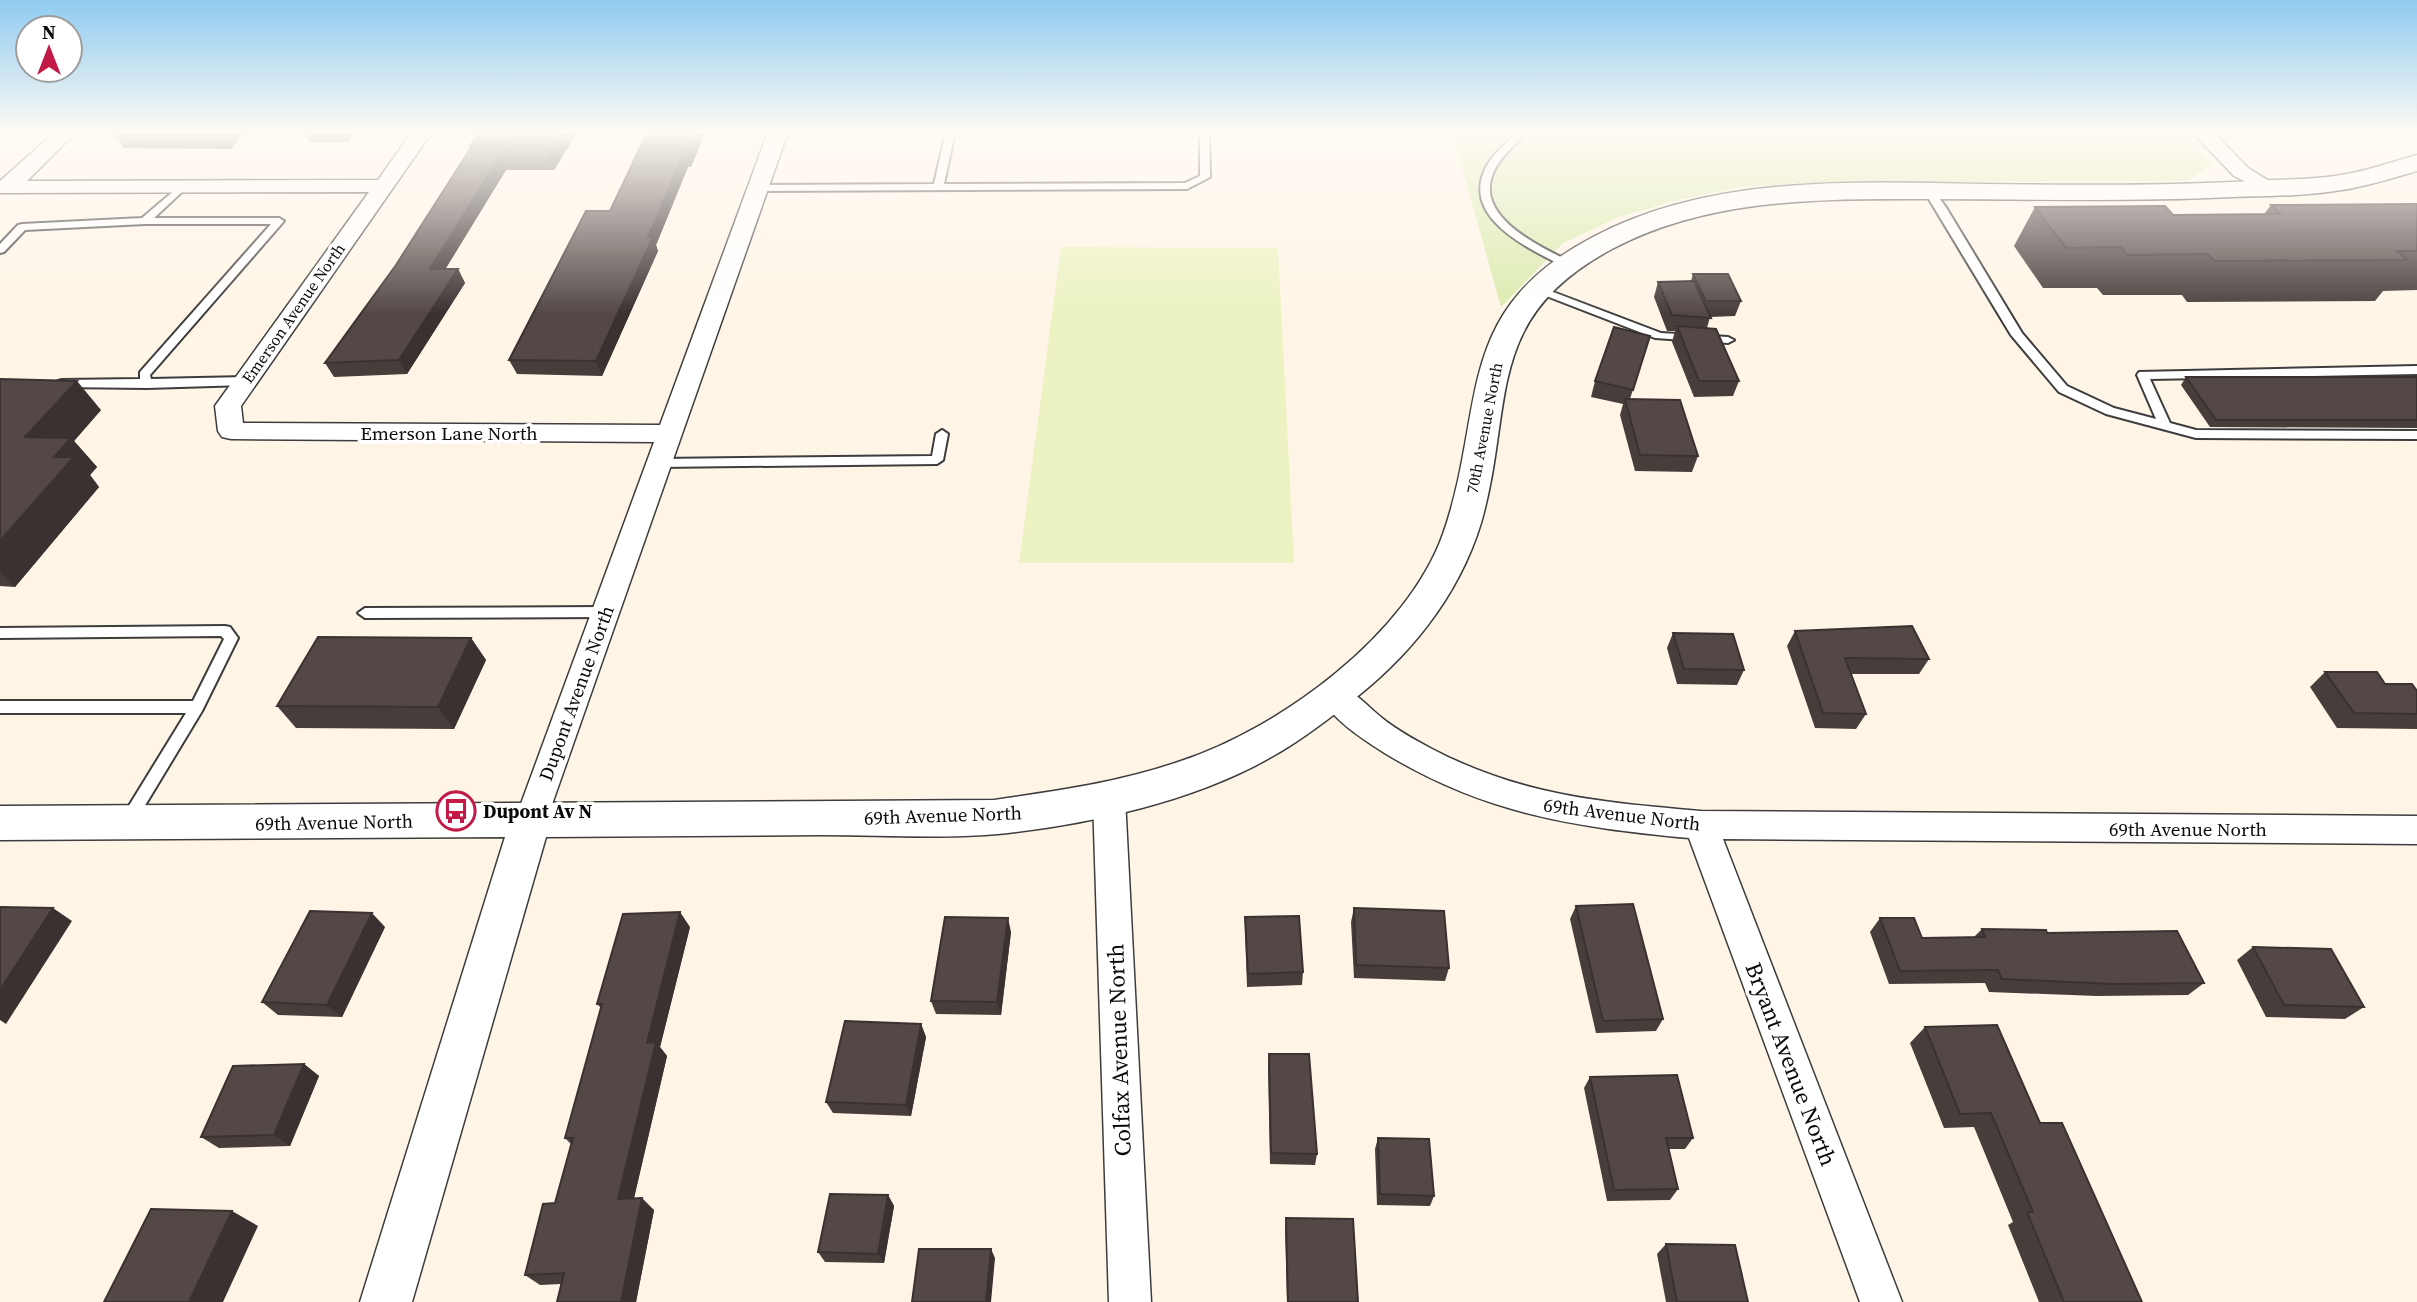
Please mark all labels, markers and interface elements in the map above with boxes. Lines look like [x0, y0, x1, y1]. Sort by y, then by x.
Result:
north arrow [14, 14, 84, 84]
text: N [42, 19, 56, 45]
street label: Emerson Avenue North [236, 238, 350, 387]
street label: 70th Avenue North [1461, 360, 1508, 495]
street label: Emerson Lane North [360, 420, 538, 446]
street label: Dupont Avenue North [532, 602, 620, 784]
bus stop icon: Dupont Av N [435, 790, 477, 832]
street label: 69th Avenue North [1542, 791, 1702, 837]
place label: Dupont Av N [483, 798, 593, 824]
street label: 69th Avenue North [864, 799, 1022, 831]
street label: 69th Avenue North [255, 808, 413, 836]
street label: 69th Avenue North [2109, 816, 2267, 842]
street label: Colfax Avenue North [1099, 943, 1139, 1157]
street label: Bryant Avenue North [1737, 958, 1845, 1171]

